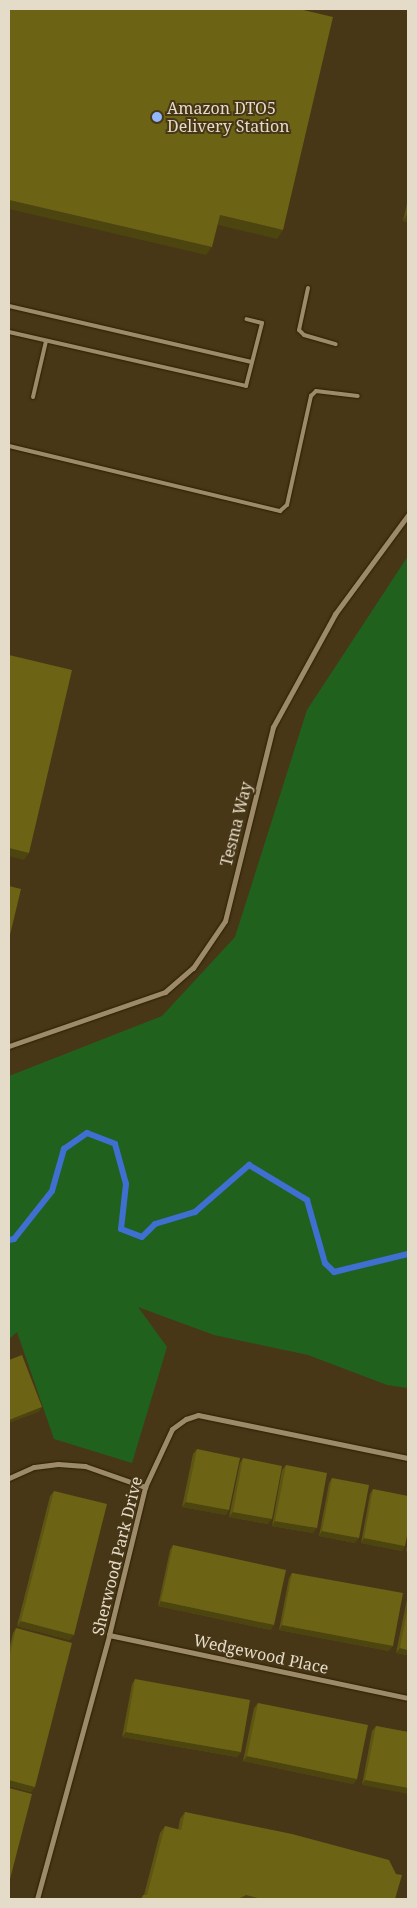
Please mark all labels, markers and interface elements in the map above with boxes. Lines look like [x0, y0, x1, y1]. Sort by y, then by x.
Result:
place label: Amazon DTO5 Delivery Station [167, 98, 289, 136]
marker: Amazon DTO5 Delivery Station [151, 111, 163, 123]
street label: Tesma Way [216, 780, 256, 868]
street label: Sherwood Park Drive [88, 1475, 146, 1637]
street label: Wedgewood Place [192, 1630, 330, 1678]

